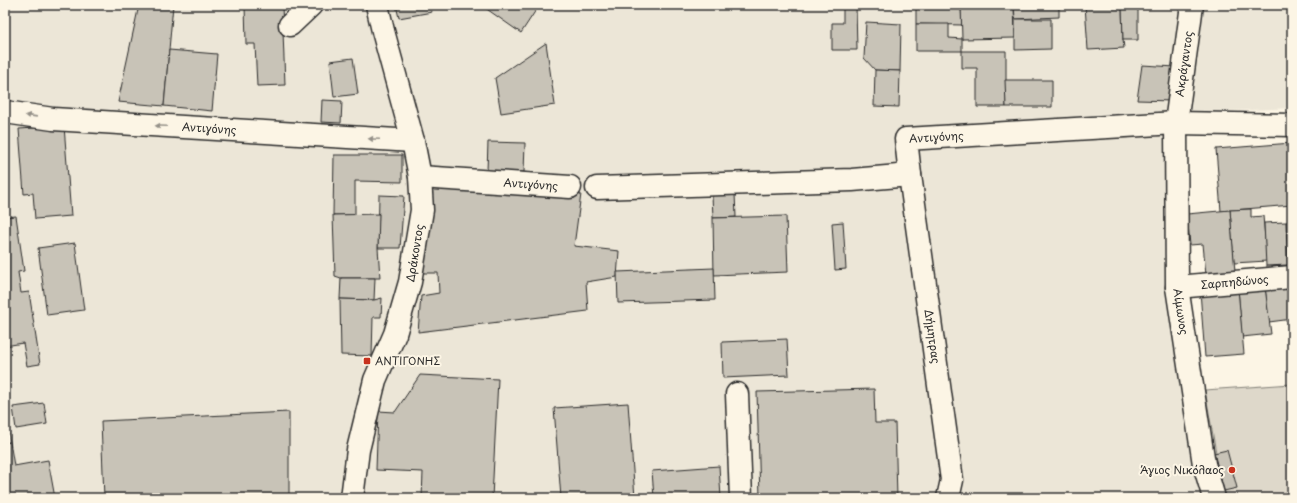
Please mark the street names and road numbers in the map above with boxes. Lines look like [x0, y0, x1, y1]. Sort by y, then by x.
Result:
street label: Ακράγαντος [1170, 30, 1197, 98]
street label: Αντιγόνης [181, 118, 237, 138]
street label: Αντιγόνης [909, 127, 964, 147]
street label: Αντιγόνης [503, 174, 559, 194]
street label: Δράκοντος [401, 222, 428, 283]
street label: Σαρπηδώνος [1200, 270, 1270, 293]
street label: Αίμωνος [1169, 287, 1193, 336]
street label: Δήμητρας [921, 308, 945, 365]

